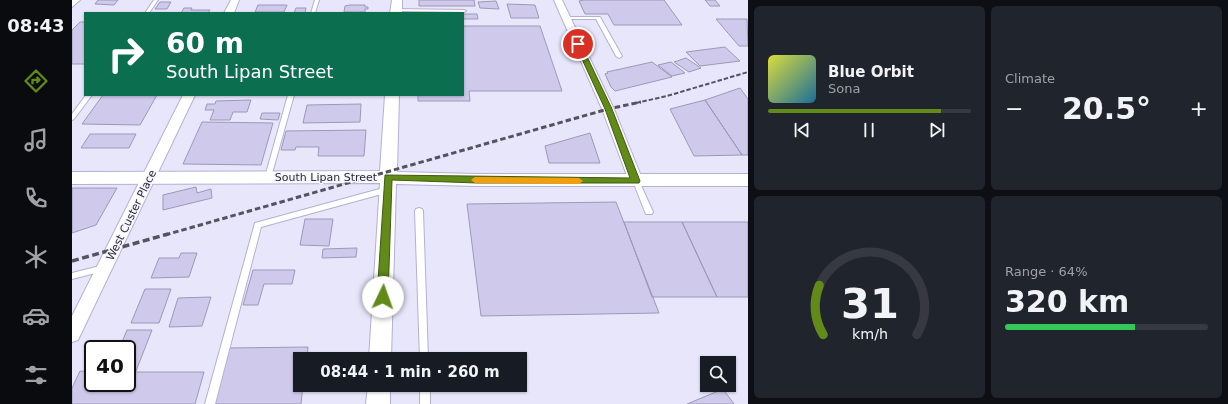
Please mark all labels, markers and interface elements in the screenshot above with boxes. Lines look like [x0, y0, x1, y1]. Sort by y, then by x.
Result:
text: 08:43 [7, 15, 65, 36]
text: 60 m [166, 27, 244, 60]
pin [561, 27, 595, 61]
icon: right [100, 28, 152, 80]
icon: arrive [567, 33, 589, 55]
text: South Lipan Street [166, 61, 333, 82]
text: Blue Orbit [828, 63, 914, 81]
icon: directions [22, 67, 50, 95]
text: Climate [1005, 71, 1055, 86]
text: Sona [828, 81, 860, 96]
text: 20.5° [1062, 91, 1151, 126]
text: − [1005, 96, 1023, 121]
text: + [1190, 96, 1208, 121]
icon: previous [791, 119, 813, 141]
icon: pause [858, 119, 880, 141]
icon: next [926, 119, 948, 141]
icon: music [22, 126, 50, 154]
street label: West Custer Place [104, 168, 159, 263]
street label: South Lipan Street [275, 171, 378, 184]
icon: phone [22, 184, 50, 212]
icon: climate [22, 243, 50, 271]
text: Range · 64% [1005, 264, 1088, 279]
position arrow [362, 276, 404, 318]
text: 31 [841, 279, 898, 328]
text: 320 km [1005, 284, 1129, 319]
icon: car [22, 302, 50, 330]
text: km/h [851, 326, 888, 342]
speed limit sign: 40 [84, 340, 136, 392]
map controls [700, 356, 736, 392]
button: search [700, 356, 736, 392]
icon: filters [22, 361, 50, 389]
text: 08:44 · 1 min · 260 m [320, 363, 500, 381]

